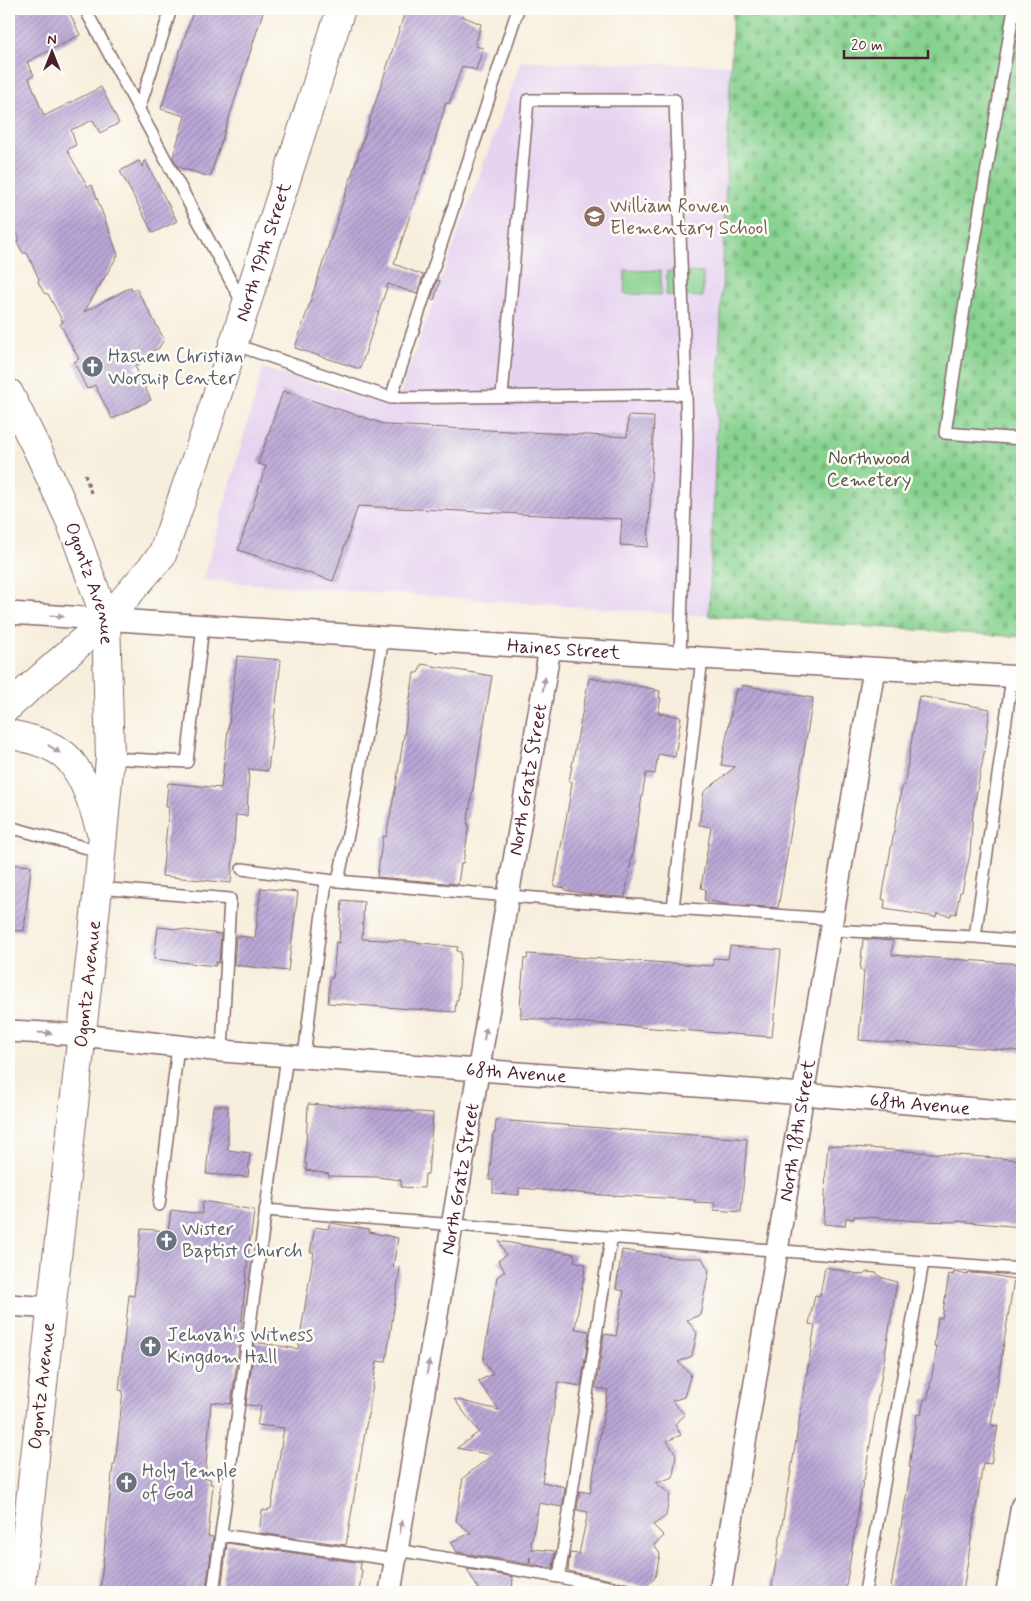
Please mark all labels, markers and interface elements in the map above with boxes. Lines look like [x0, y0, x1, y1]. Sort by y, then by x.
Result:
north arrow [28, 28, 78, 78]
scale bar [844, 28, 927, 60]
text: N [47, 31, 57, 49]
text: 20 m [851, 36, 883, 56]
street label: North 19th Street [229, 179, 297, 325]
place label: William Rowen Elementary School [610, 194, 768, 241]
school or university icon: William Rowen Elementary School [582, 205, 606, 229]
place label: Hashem Christian Worship Center [108, 344, 243, 391]
church icon: Hashem Christian Worship Center [80, 355, 104, 379]
park label: Northwood Cemetery [827, 446, 911, 493]
street label: Ogontz Avenue [59, 519, 119, 645]
one-way arrow [50, 613, 66, 621]
street label: Haines Street [506, 633, 621, 665]
one-way arrow [541, 676, 549, 692]
street label: North Gratz Street [503, 702, 553, 857]
one-way arrow [48, 745, 61, 754]
street label: Ogontz Avenue [69, 919, 108, 1049]
one-way arrow [482, 1026, 490, 1042]
one-way arrow [38, 1029, 54, 1037]
street label: 68th Avenue [465, 1057, 567, 1089]
street label: North 18th Street [773, 1057, 821, 1203]
street label: 68th Avenue [869, 1087, 971, 1121]
street label: North Gratz Street [435, 1101, 485, 1257]
place label: Wister Baptist Church [182, 1217, 303, 1264]
church icon: Wister Baptist Church [154, 1228, 178, 1252]
street label: Ogontz Avenue [23, 1321, 62, 1451]
place label: Jehovah's Witness Kingdom Hall [167, 1323, 313, 1372]
church icon: Jehovah's Witness Kingdom Hall [139, 1334, 163, 1358]
one-way arrow [425, 1358, 433, 1374]
place label: Holy Temple of God [142, 1459, 237, 1506]
church icon: Holy Temple of God [114, 1470, 138, 1494]
one-way arrow [398, 1519, 406, 1535]

